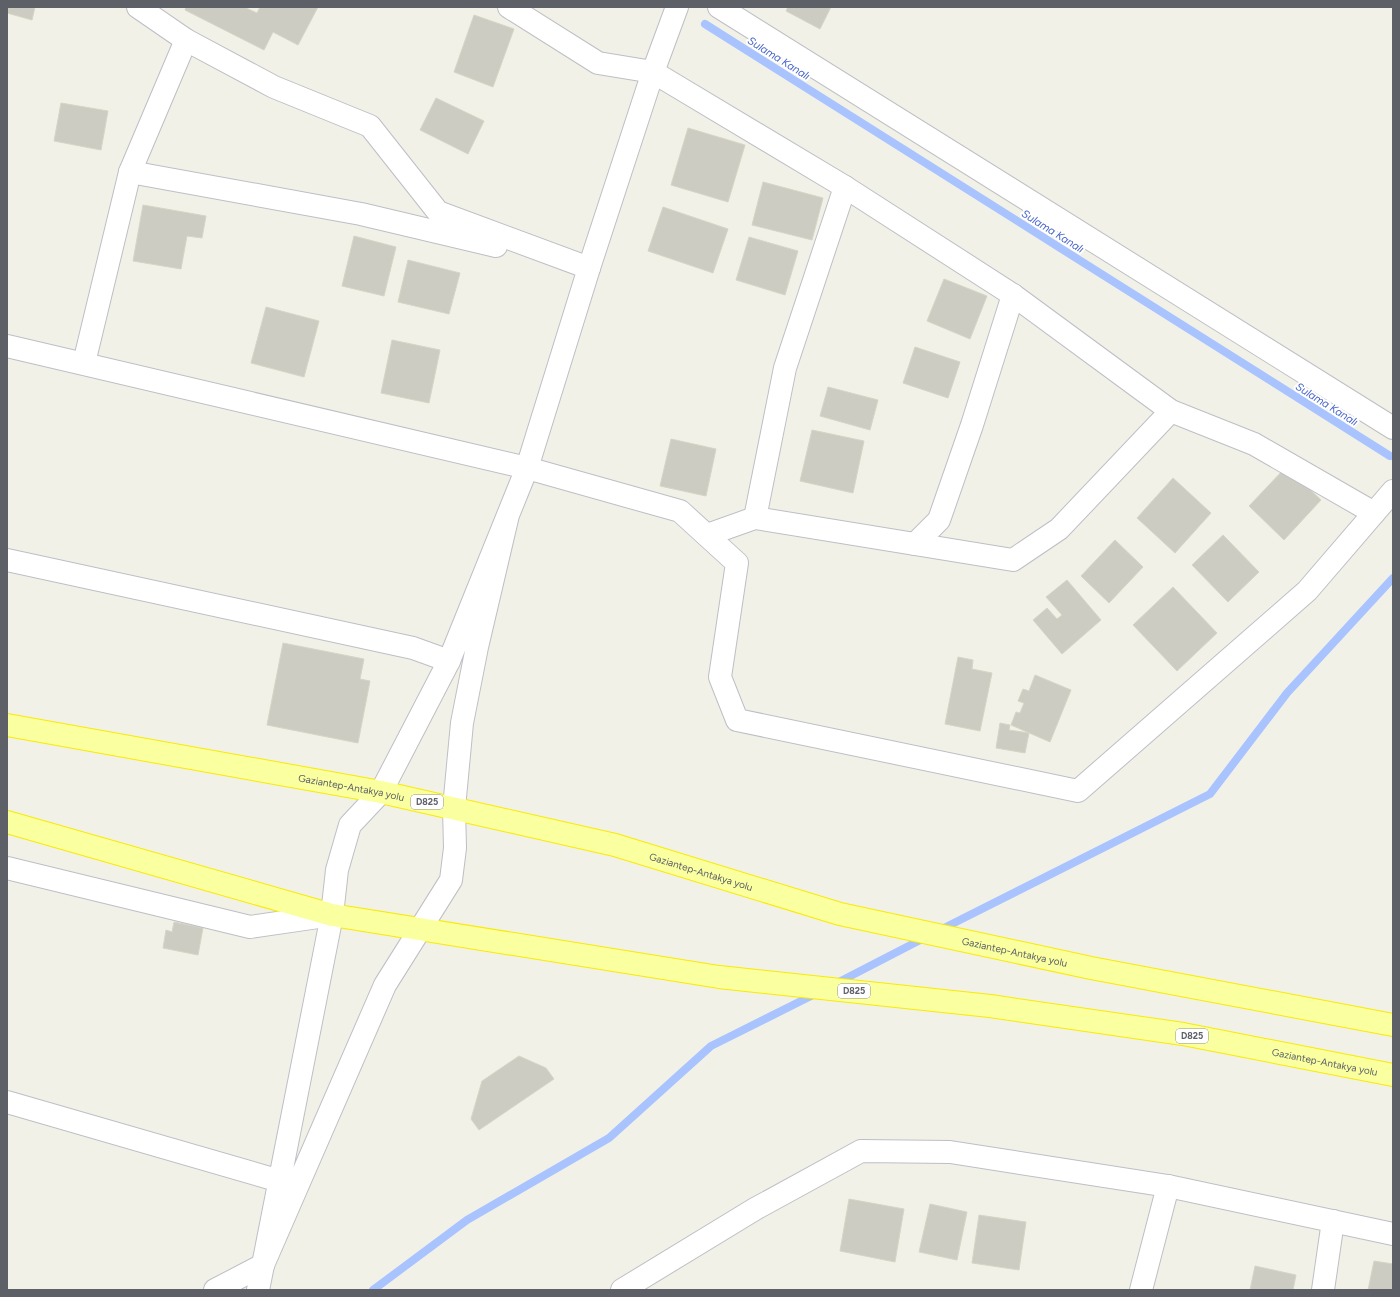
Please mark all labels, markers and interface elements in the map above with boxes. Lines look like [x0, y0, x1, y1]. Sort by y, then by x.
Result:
water label: Sulama Kanalı [745, 34, 813, 83]
water label: Sulama Kanalı [1019, 207, 1087, 256]
water label: Sulama Kanalı [1293, 380, 1361, 429]
street label: Gaziantep-Antakya yolu [297, 771, 406, 804]
road number: D825 [411, 795, 443, 809]
street label: Gaziantep-Antakya yolu [648, 850, 754, 894]
street label: Gaziantep-Antakya yolu [961, 934, 1069, 970]
road number: D825 [838, 984, 870, 998]
road number: D825 [1176, 1029, 1208, 1043]
street label: Gaziantep-Antakya yolu [1271, 1045, 1379, 1079]

